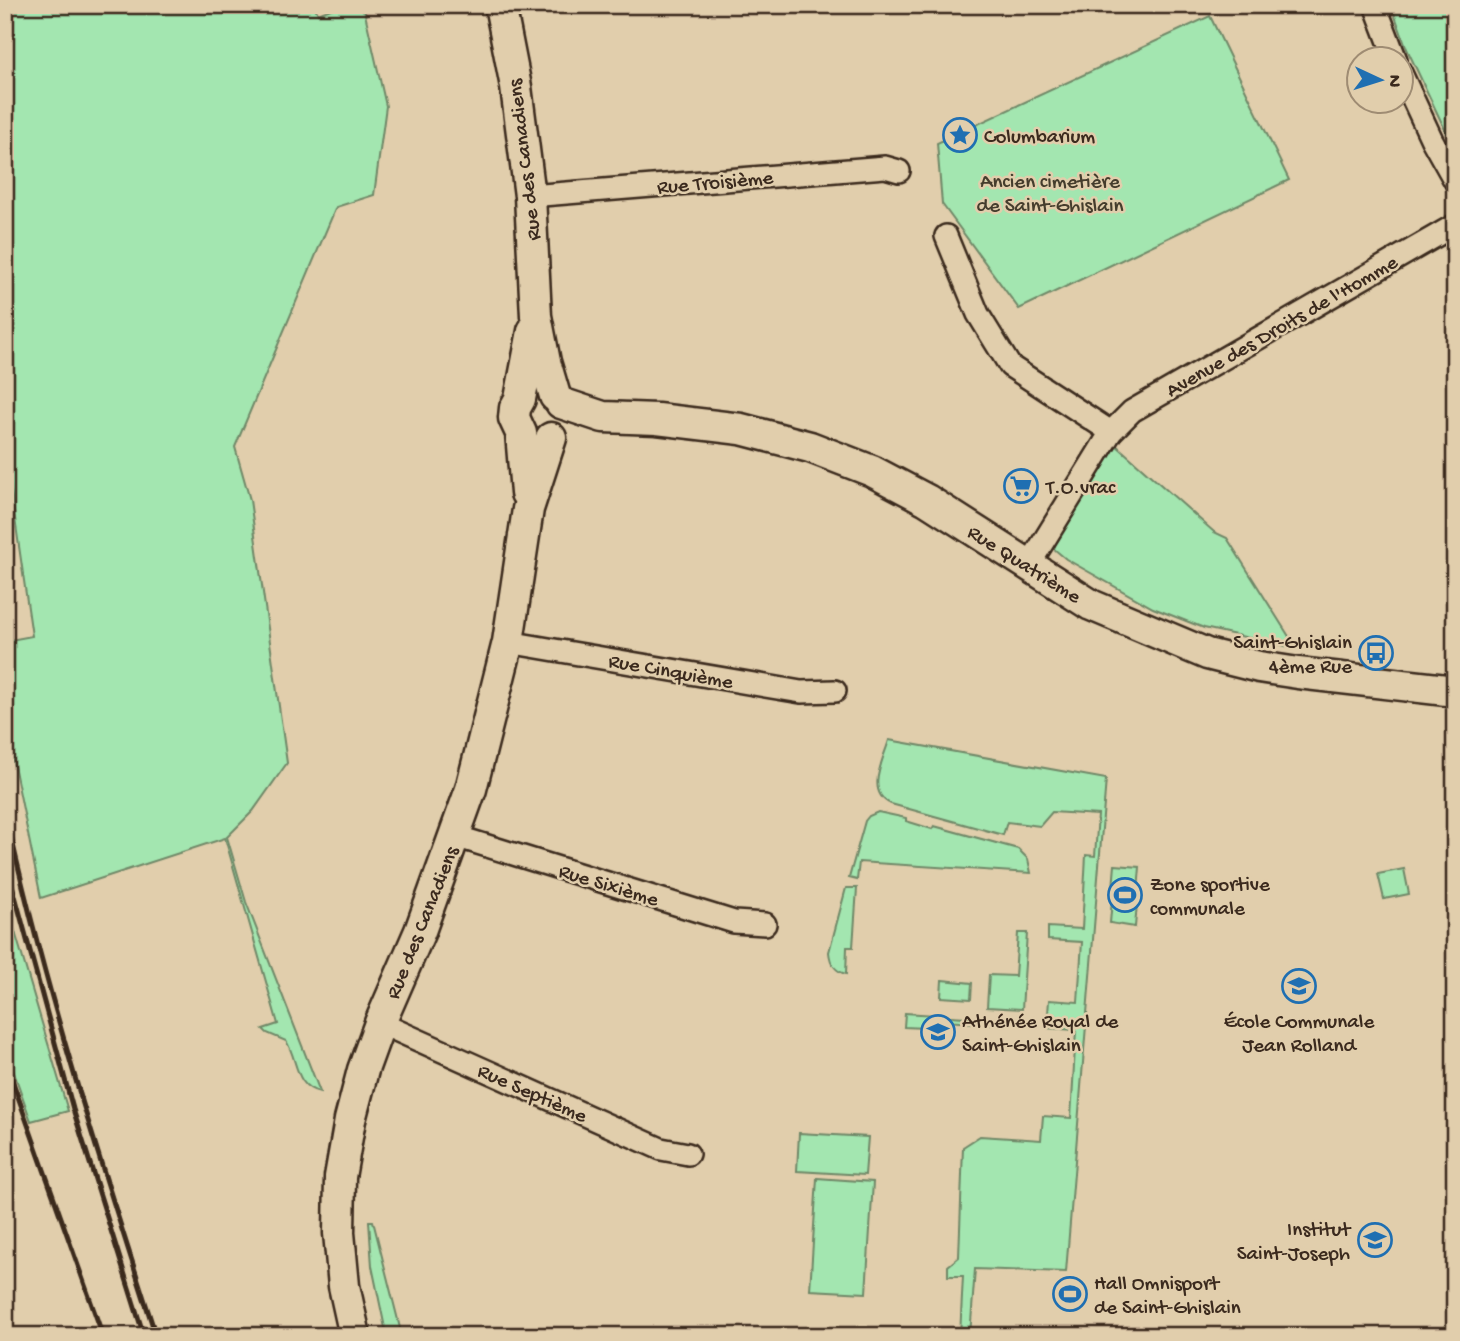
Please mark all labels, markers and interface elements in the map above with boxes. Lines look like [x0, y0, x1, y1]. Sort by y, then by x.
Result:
north arrow [1344, 46, 1414, 116]
text: N [1382, 74, 1405, 88]
street label: Rue des Canadiens [504, 76, 549, 242]
place icon: Columbarium [941, 116, 979, 154]
place label: Columbarium [984, 126, 1095, 151]
street label: Rue Troisième [656, 167, 776, 202]
park label: Ancien cimetière de Saint-Ghislain [977, 171, 1123, 220]
street label: Avenue des Droits de l'Homme [1162, 251, 1404, 405]
supermarket icon: T.O.vrac [1002, 467, 1040, 505]
place label: T.O.vrac [1045, 477, 1116, 502]
street label: Rue Quatrième [962, 521, 1086, 611]
place label: Saint-Ghislain 4ème Rue [1233, 632, 1353, 681]
bus stop icon: Saint-Ghislain 4ème Rue [1357, 634, 1395, 672]
street label: Rue Cinquième [606, 650, 736, 697]
street label: Rue des Canadiens [382, 842, 467, 1003]
street label: Rue Sixième [555, 860, 662, 915]
place label: Zone sportive communale [1150, 874, 1271, 923]
sports icon: Zone sportive communale [1106, 876, 1144, 914]
school or university icon: École Communale Jean Rolland [1280, 967, 1318, 1005]
place label: Athénée Royal de Saint-Ghislain [962, 1011, 1120, 1060]
place label: École Communale Jean Rolland [1224, 1011, 1375, 1060]
school or university icon: Athénée Royal de Saint-Ghislain [919, 1013, 957, 1051]
street label: Rue Septième [473, 1060, 591, 1131]
place label: Institut Saint-Joseph [1237, 1219, 1352, 1268]
school or university icon: Institut Saint-Joseph [1356, 1221, 1394, 1259]
place label: Hall Omnisport de Saint-Ghislain [1094, 1273, 1241, 1322]
sports icon: Hall Omnisport de Saint-Ghislain [1051, 1275, 1089, 1313]

